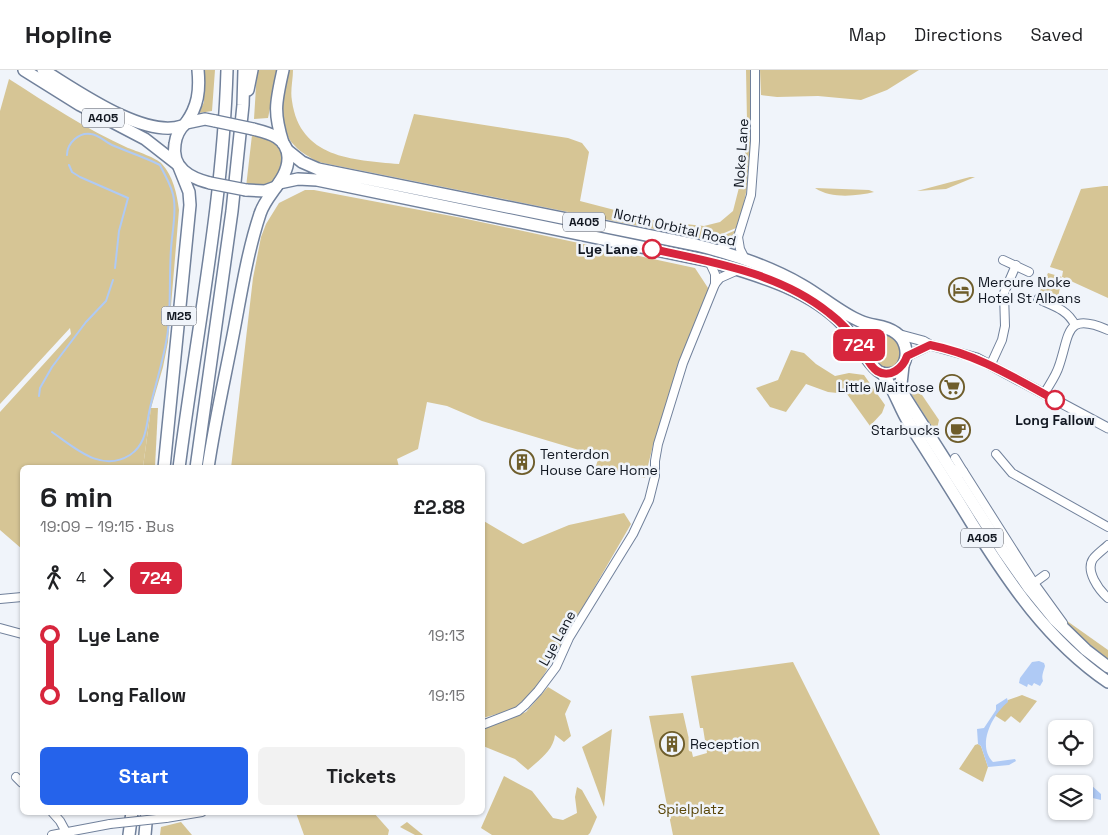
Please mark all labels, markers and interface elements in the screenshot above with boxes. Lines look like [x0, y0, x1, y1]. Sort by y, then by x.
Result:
text: Hopline [25, 19, 112, 50]
text: Map [849, 23, 886, 46]
text: Directions [914, 23, 1003, 46]
text: Saved [1031, 23, 1083, 46]
road number: A405 [82, 108, 124, 128]
street label: Noke Lane [730, 118, 752, 188]
street label: North Orbital Road [612, 204, 738, 250]
road number: A405 [563, 212, 605, 232]
marker: Lye Lane [642, 239, 662, 259]
place label: Lye Lane [578, 240, 638, 258]
place label: Mercure Noke Hotel St Albans [978, 273, 1081, 307]
hotel icon: Mercure Noke Hotel St Albans [948, 277, 974, 303]
road number: M25 [162, 307, 196, 326]
line badge: 724 [830, 329, 888, 361]
text: 724 [843, 333, 875, 356]
supermarket icon: Little Waitrose [939, 374, 965, 400]
place label: Little Waitrose [837, 378, 934, 396]
marker: Long Fallow [1045, 390, 1065, 410]
place label: Long Fallow [1015, 411, 1095, 429]
cafe icon: Starbucks [945, 417, 971, 443]
place label: Starbucks [871, 421, 940, 439]
place label: Tenterdon House Care Home [540, 445, 658, 479]
building icon: Tenterdon House Care Home [509, 449, 535, 475]
text: 6 min [40, 479, 113, 515]
text: £2.88 [413, 495, 465, 520]
text: 19:09 – 19:15 · Bus [40, 516, 174, 537]
road number: A405 [961, 528, 1003, 548]
icon: walk [40, 564, 68, 592]
icon: forward [94, 564, 122, 592]
text: 724 [140, 566, 172, 589]
text: 4 [76, 567, 86, 588]
street label: Lye Lane [534, 607, 580, 669]
text: Lye Lane [78, 623, 160, 648]
text: 19:13 [428, 625, 465, 646]
text: Long Fallow [78, 683, 186, 708]
text: 19:15 [428, 685, 465, 706]
map controls [1048, 720, 1093, 820]
button: locate [1048, 720, 1093, 765]
building icon: Reception [659, 731, 685, 757]
place label: Reception [690, 735, 760, 753]
button: Start [40, 747, 248, 805]
button: Tickets [258, 747, 465, 805]
button: layers [1048, 775, 1093, 820]
park label: Spielplatz [658, 800, 724, 818]

